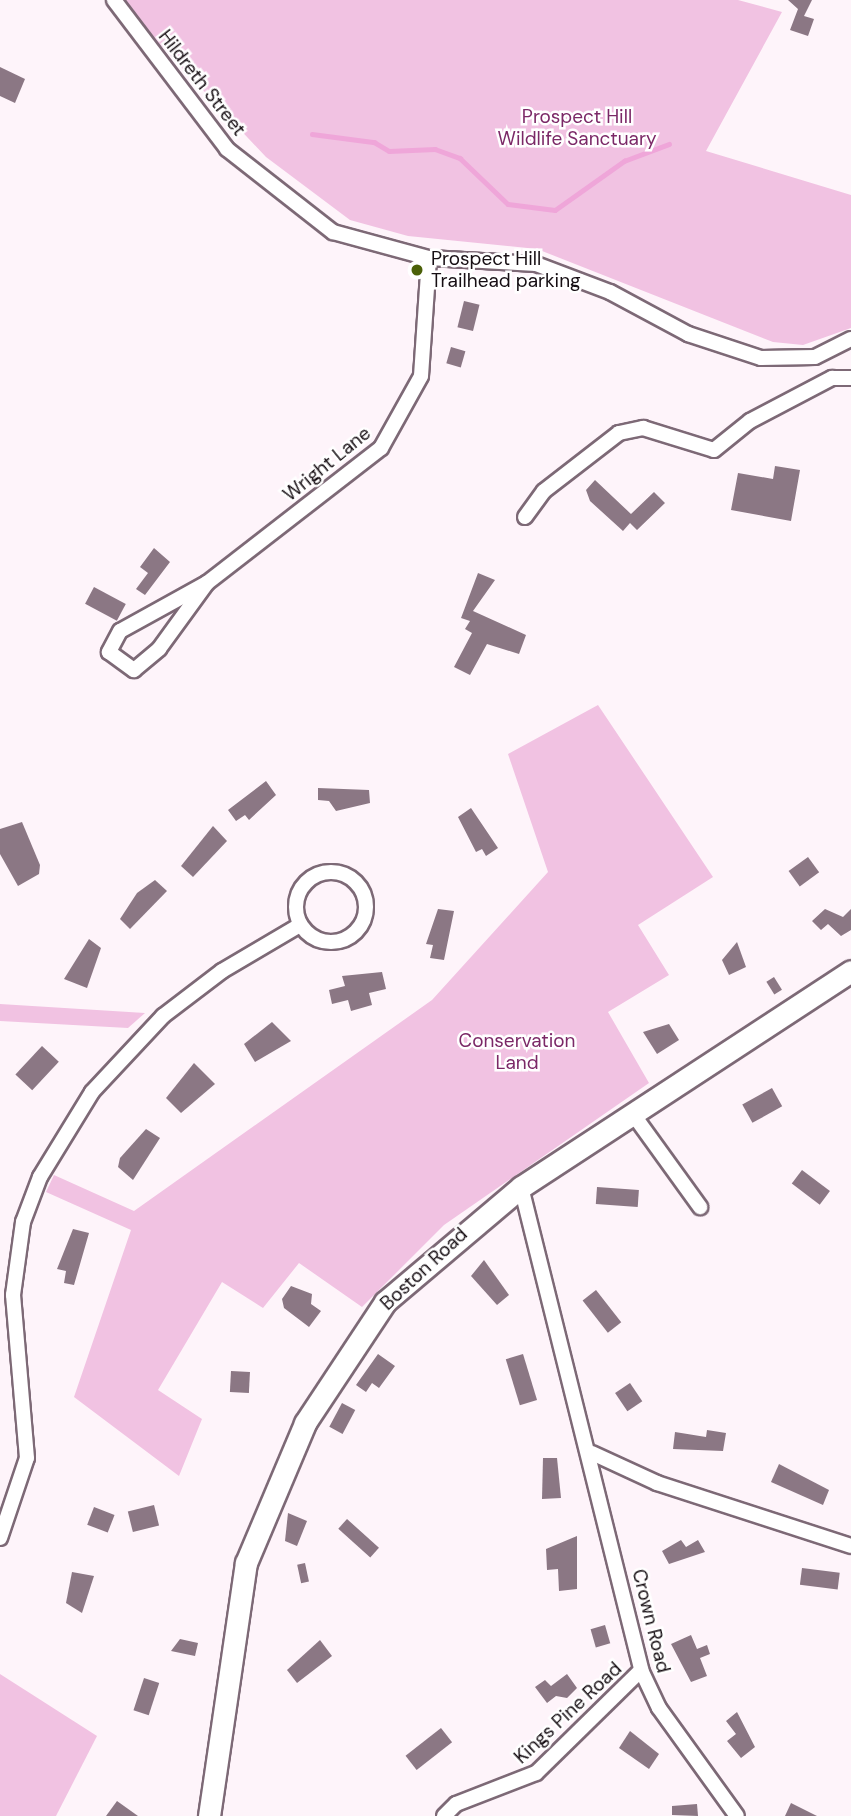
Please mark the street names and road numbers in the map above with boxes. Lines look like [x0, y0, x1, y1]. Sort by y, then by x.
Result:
street label: Hildreth Street [154, 26, 250, 140]
street label: Wright Lane [279, 422, 375, 506]
street label: Boston Road [376, 1223, 472, 1315]
street label: Crown Road [627, 1567, 675, 1675]
street label: Kings Pine Road [510, 1657, 626, 1769]

